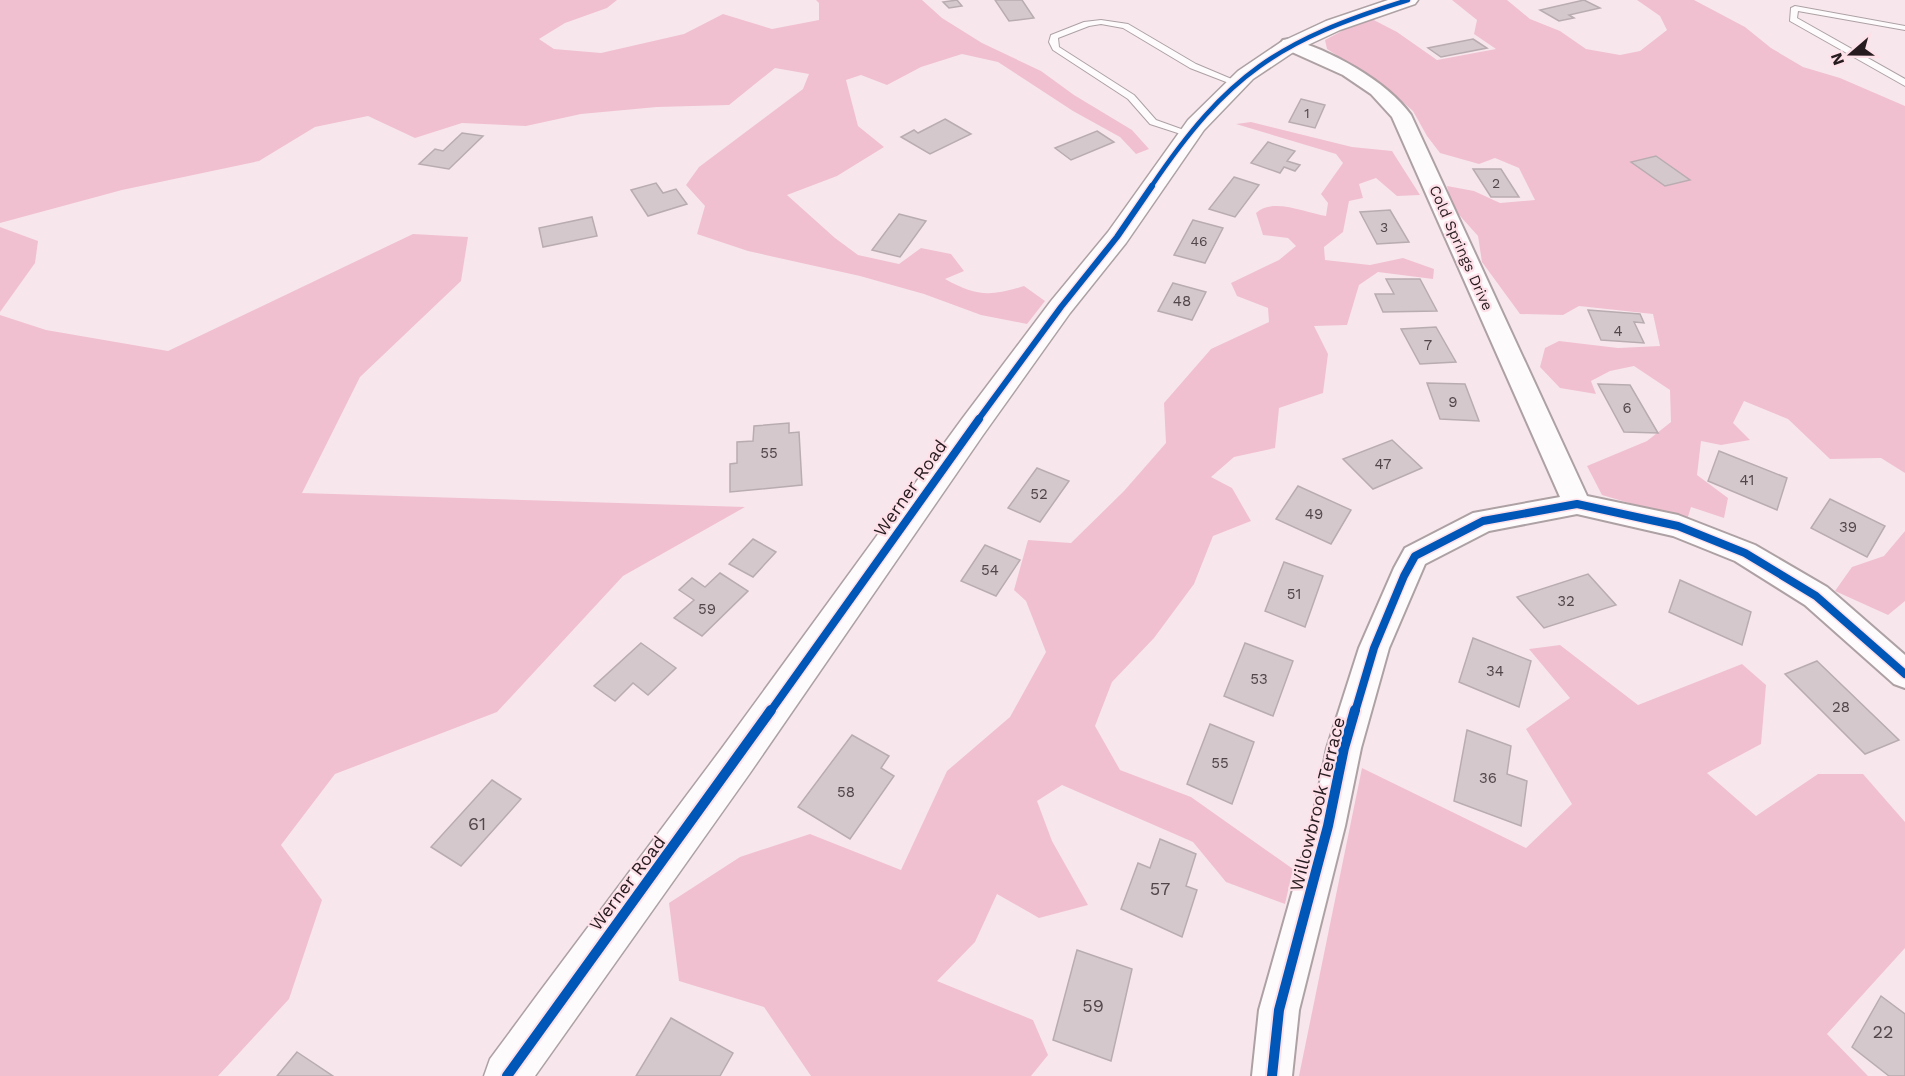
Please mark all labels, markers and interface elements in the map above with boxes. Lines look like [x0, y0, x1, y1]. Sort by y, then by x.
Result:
north arrow [1821, 24, 1881, 84]
text: N [1826, 50, 1848, 68]
house number: 1 [1304, 105, 1310, 121]
house number: 2 [1492, 175, 1500, 191]
street label: Cold Springs Drive [1425, 183, 1497, 313]
house number: 3 [1380, 219, 1388, 235]
house number: 46 [1190, 233, 1208, 249]
house number: 48 [1173, 292, 1191, 310]
house number: 4 [1613, 322, 1623, 340]
house number: 7 [1424, 336, 1432, 354]
house number: 9 [1448, 393, 1458, 411]
house number: 6 [1622, 399, 1632, 417]
street label: Werner Road [869, 436, 951, 540]
house number: 55 [760, 444, 778, 462]
house number: 47 [1375, 455, 1391, 473]
house number: 41 [1740, 471, 1754, 489]
house number: 52 [1030, 485, 1048, 503]
house number: 49 [1305, 505, 1323, 523]
house number: 39 [1839, 518, 1857, 536]
house number: 54 [981, 561, 999, 579]
house number: 51 [1287, 585, 1301, 603]
house number: 32 [1557, 592, 1575, 610]
house number: 59 [698, 600, 716, 618]
house number: 34 [1486, 662, 1504, 680]
house number: 53 [1250, 670, 1268, 688]
house number: 28 [1832, 698, 1850, 716]
street label: Willowbrook Terrace [1285, 715, 1349, 893]
house number: 55 [1211, 754, 1229, 772]
house number: 36 [1479, 769, 1497, 787]
house number: 58 [837, 783, 855, 801]
house number: 61 [468, 813, 486, 834]
street label: Werner Road [585, 832, 669, 934]
house number: 57 [1150, 878, 1170, 899]
house number: 59 [1082, 995, 1104, 1016]
house number: 22 [1873, 1021, 1894, 1042]

